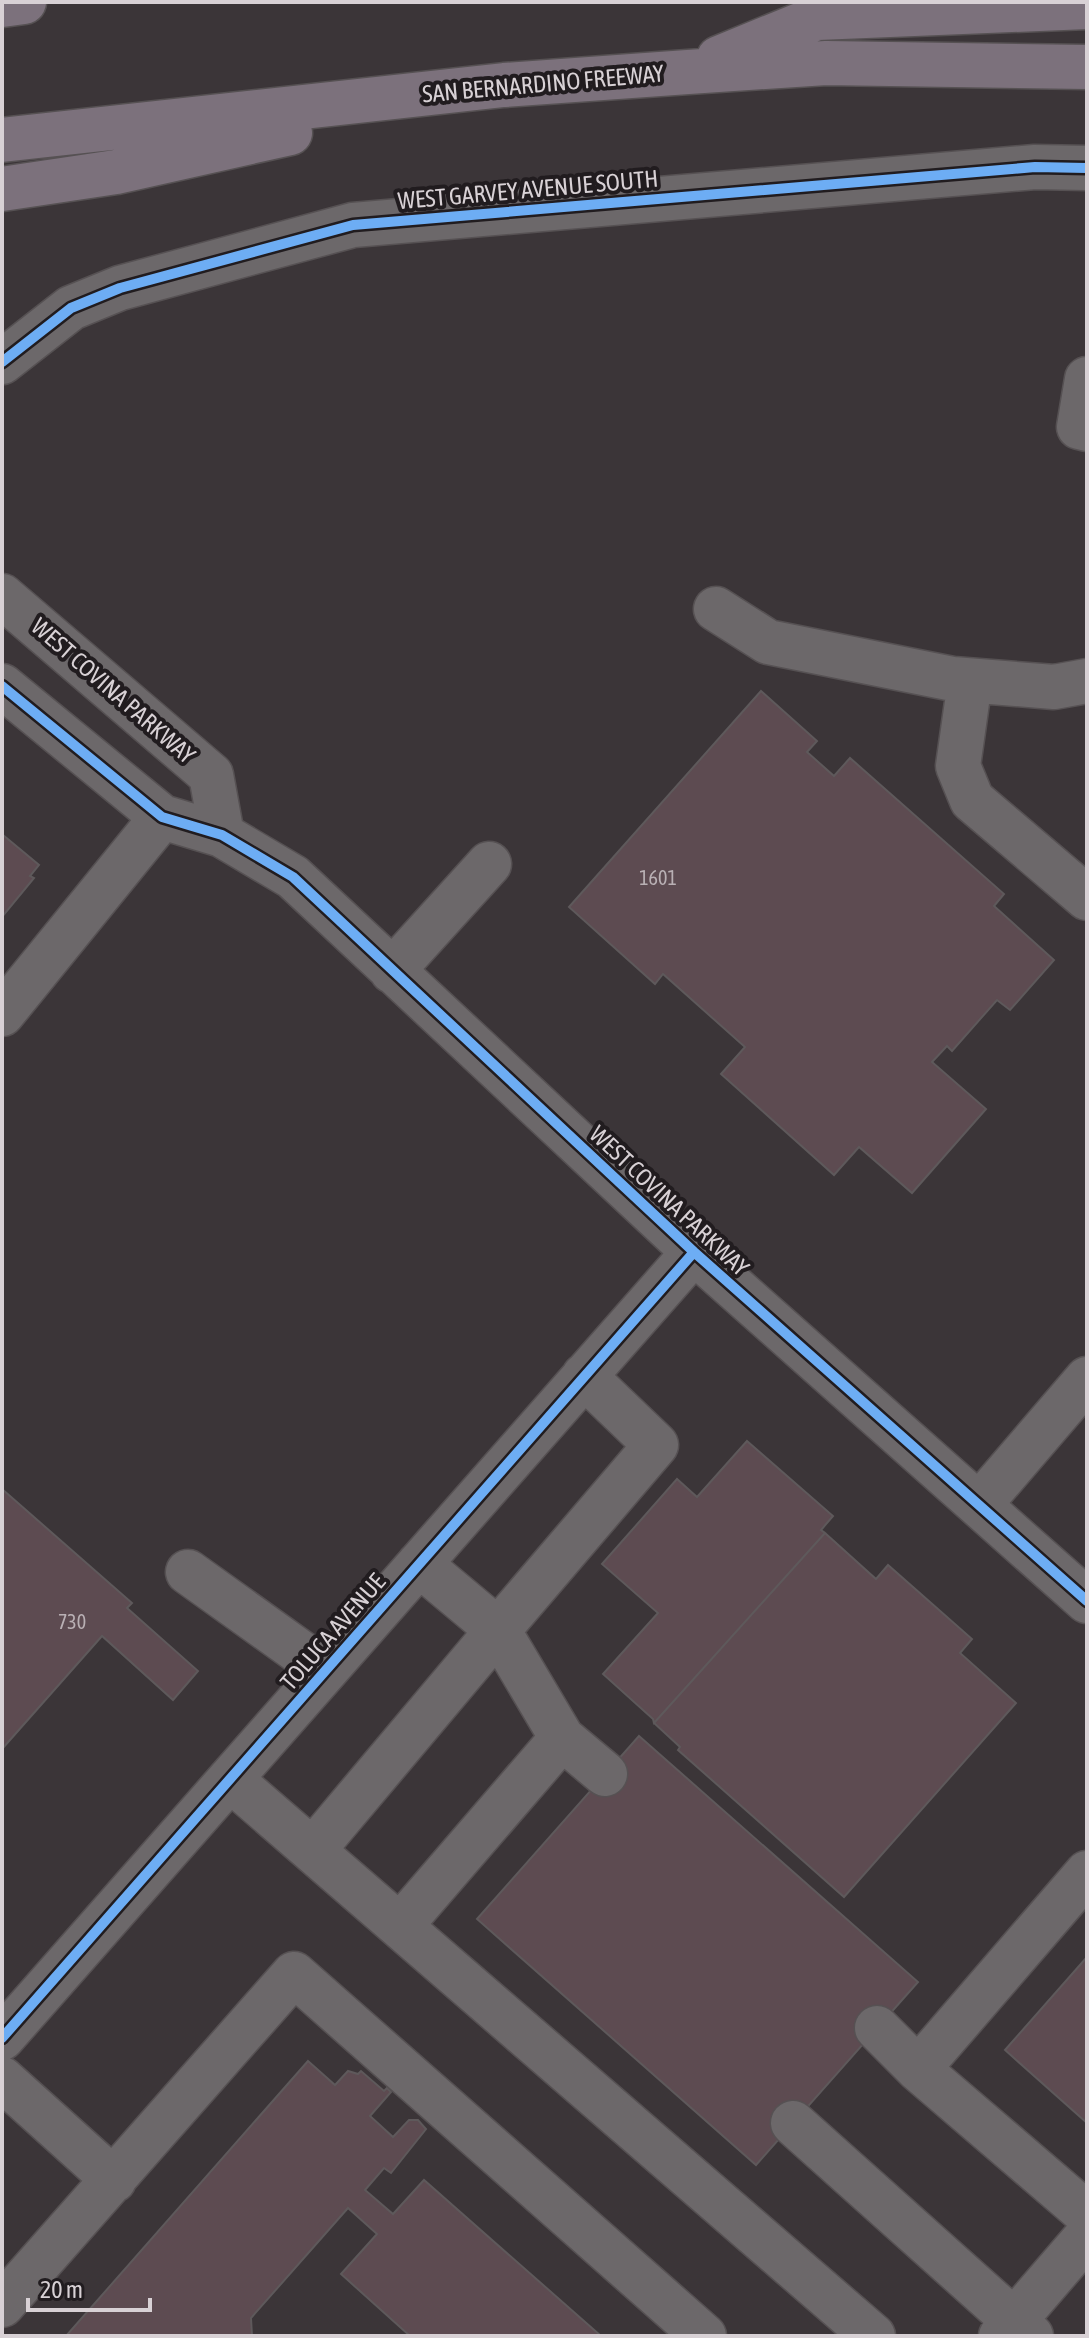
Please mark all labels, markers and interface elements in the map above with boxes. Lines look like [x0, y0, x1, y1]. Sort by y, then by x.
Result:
street label: SAN BERNARDINO FREEWAY [421, 59, 665, 108]
street label: WEST GARVEY AVENUE SOUTH [396, 165, 659, 214]
street label: WEST COVINA PARKWAY [26, 612, 201, 769]
house number: 1601 [639, 866, 677, 889]
street label: WEST COVINA PARKWAY [584, 1120, 755, 1281]
street label: TOLUCA AVENUE [275, 1568, 390, 1695]
house number: 730 [58, 1610, 86, 1633]
scale bar [28, 2262, 150, 2312]
text: 20 m [40, 2276, 83, 2303]

